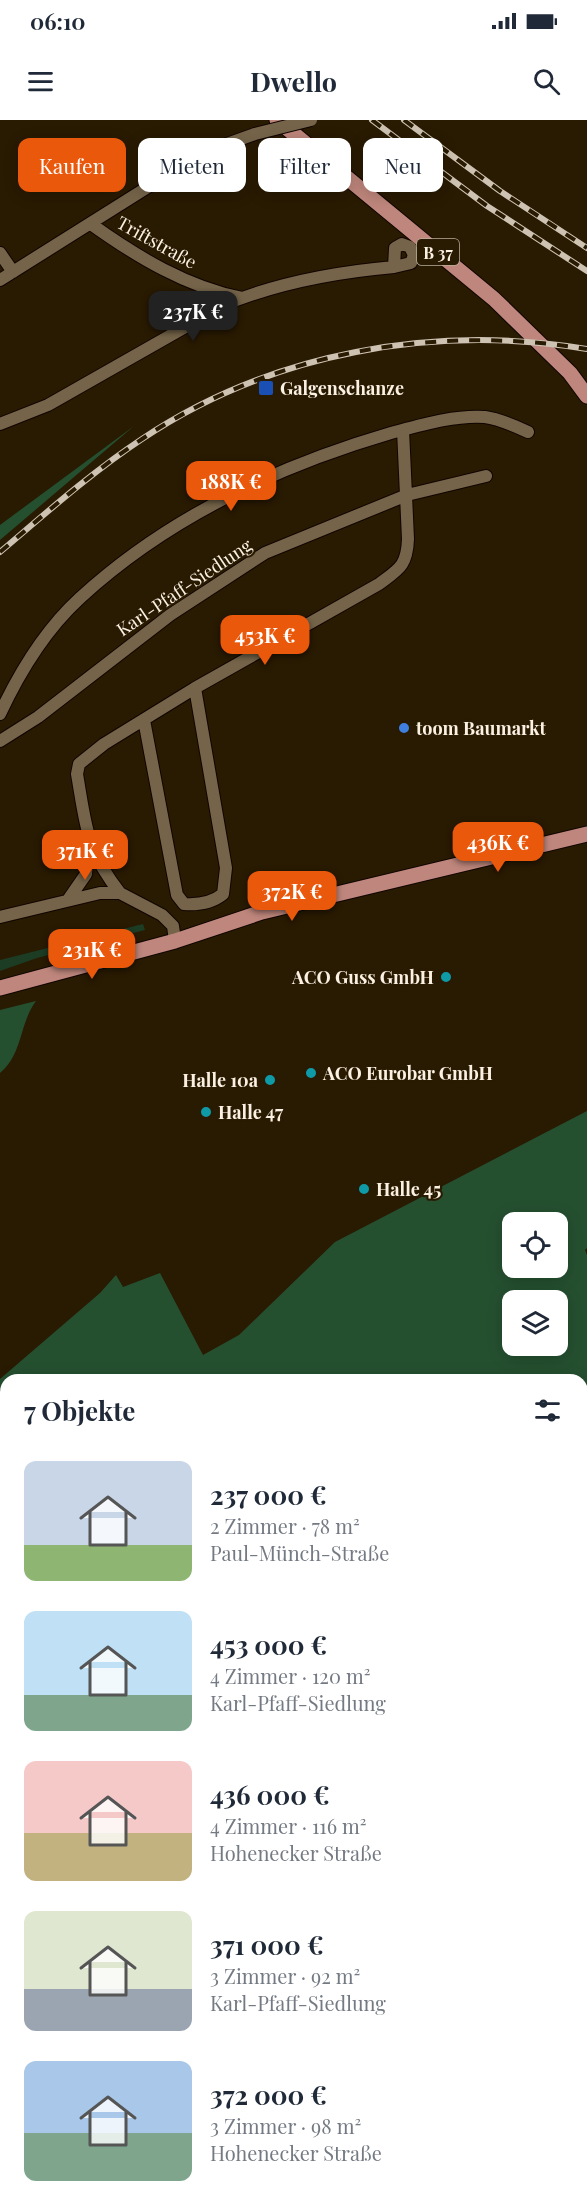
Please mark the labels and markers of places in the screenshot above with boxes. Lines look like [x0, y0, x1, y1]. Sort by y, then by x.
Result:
pin: 237K € [144, 291, 242, 342]
place label: Galgenschanze [280, 376, 404, 400]
marker: Galgenschanze [257, 379, 275, 397]
pin: 188K € [182, 461, 280, 512]
pin: 453K € [216, 615, 314, 666]
place label: toom Baumarkt [415, 716, 547, 740]
marker: toom Baumarkt [397, 721, 411, 735]
pin: 436K € [449, 822, 547, 873]
pin: 371K € [36, 830, 134, 881]
pin: 372K € [243, 871, 341, 922]
pin: 231K € [43, 929, 141, 980]
place label: ACO Guss GmbH [291, 965, 434, 989]
marker: ACO Guss GmbH [439, 970, 453, 984]
place label: ACO Eurobar GmbH [322, 1061, 493, 1085]
marker: ACO Eurobar GmbH [304, 1066, 318, 1080]
place label: Halle 10a [182, 1068, 259, 1092]
marker: Halle 10a [263, 1073, 277, 1087]
place label: Halle 47 [218, 1100, 284, 1124]
marker: Halle 47 [199, 1105, 213, 1119]
place label: Halle 45 [376, 1177, 441, 1201]
marker: Halle 45 [357, 1182, 371, 1196]

